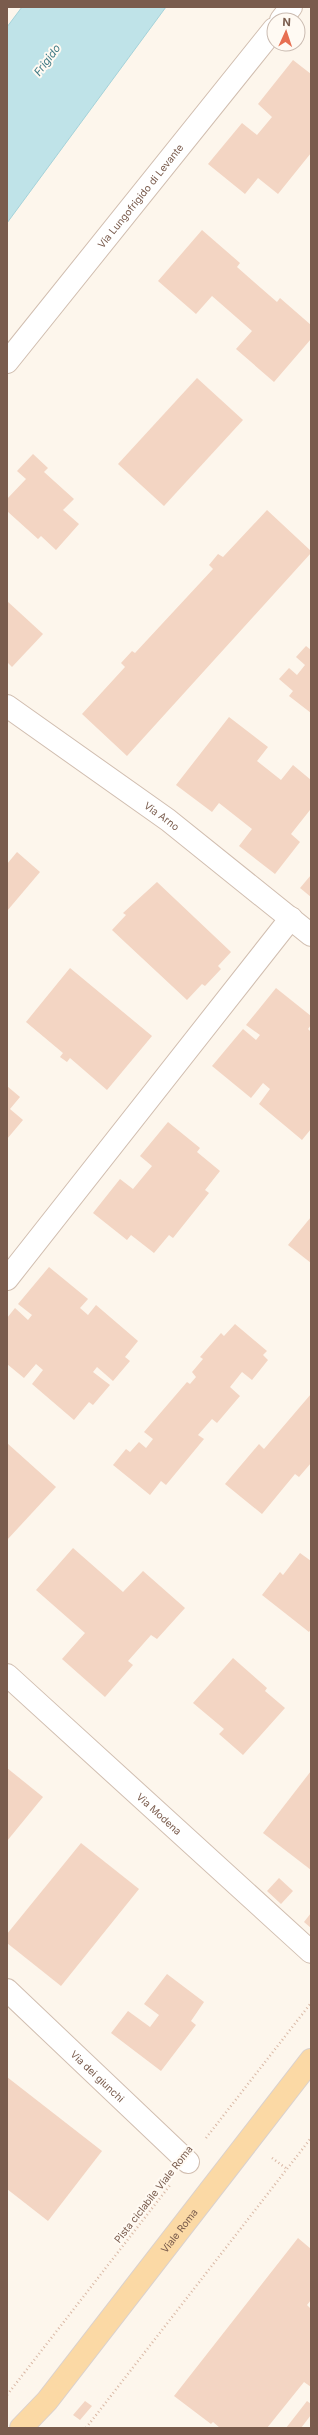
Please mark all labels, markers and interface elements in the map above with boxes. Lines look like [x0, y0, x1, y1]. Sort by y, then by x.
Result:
north arrow [266, 12, 306, 52]
text: N [282, 15, 291, 29]
water label: Frigido [31, 41, 64, 79]
street label: Via Lungofrigido di Levante [95, 141, 186, 250]
street label: Via Arno [142, 799, 182, 833]
street label: Via Modena [134, 1790, 184, 1837]
street label: Via dei giunchi [68, 2048, 127, 2104]
street label: Pista ciclabile Viale Roma [111, 2143, 195, 2245]
street label: Viale Roma [158, 2207, 200, 2255]

